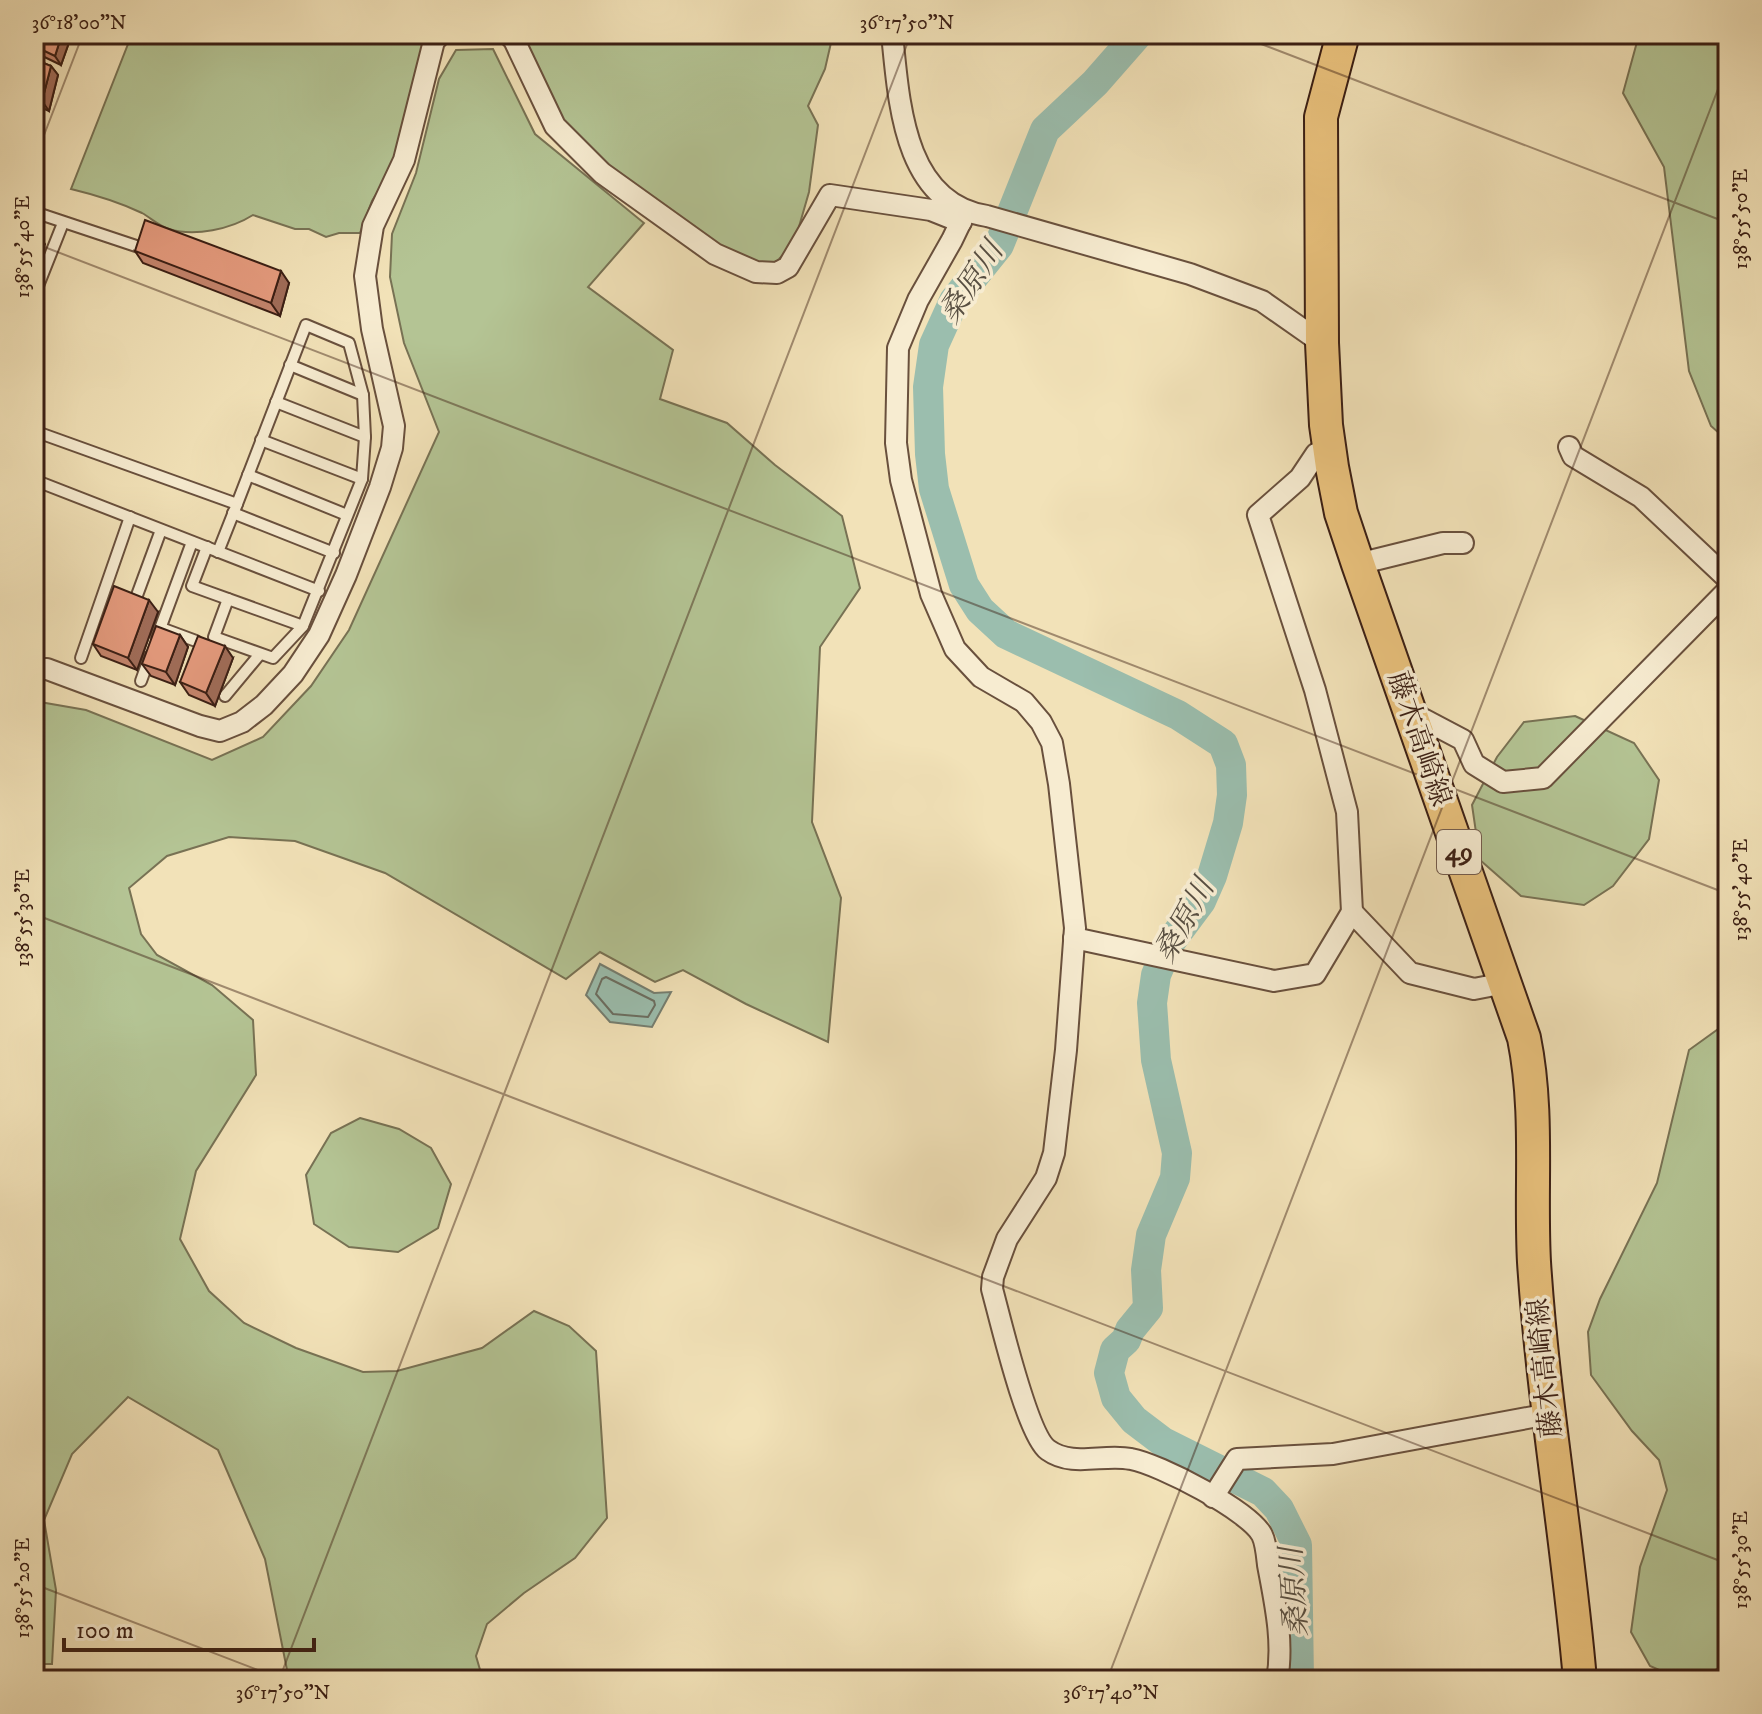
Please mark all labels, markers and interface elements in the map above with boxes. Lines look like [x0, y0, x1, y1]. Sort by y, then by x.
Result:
text: 36°18'00"N [32, 11, 126, 36]
text: 36°17'50"N [860, 11, 954, 36]
text: 138°55'50"E [1729, 168, 1754, 270]
text: 138°55'40"E [11, 196, 36, 298]
water label: 桑原川 [932, 233, 1014, 331]
street label: 藤木高崎線 [1380, 667, 1458, 811]
road number: 49 [1437, 830, 1481, 874]
text: 138°55'40"E [1729, 839, 1754, 941]
text: 138°55'30"E [11, 869, 36, 967]
water label: 桑原川 [1147, 870, 1224, 969]
street label: 藤木高崎線 [1520, 1297, 1570, 1439]
text: 138°55'30"E [1729, 1511, 1754, 1609]
text: 138°55'20"E [11, 1538, 36, 1638]
water label: 桑原川 [1273, 1543, 1317, 1638]
scale bar [64, 1602, 314, 1652]
text: 100 m [76, 1616, 134, 1646]
text: 36°17'50"N [236, 1681, 330, 1706]
text: 36°17'40"N [1063, 1681, 1159, 1706]

